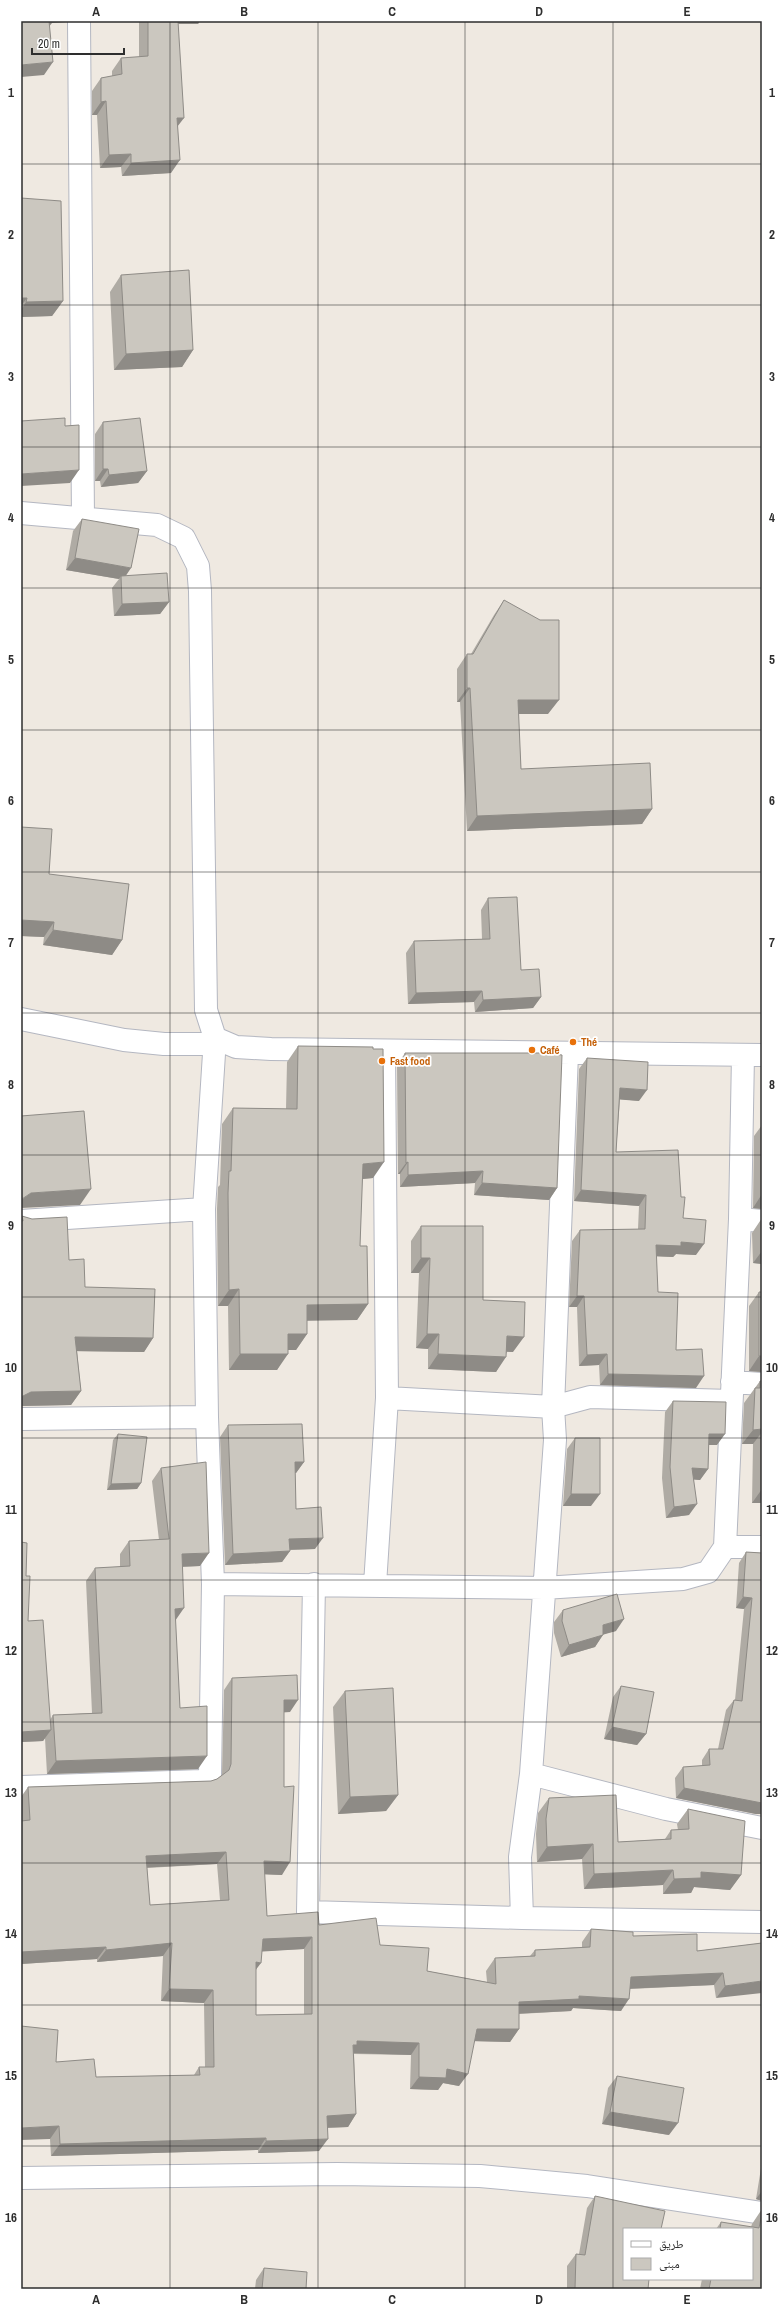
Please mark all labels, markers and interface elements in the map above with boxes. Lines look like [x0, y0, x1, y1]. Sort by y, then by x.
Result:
text: A [92, 3, 100, 20]
text: B [240, 3, 248, 20]
text: C [388, 3, 396, 20]
text: D [535, 3, 543, 20]
text: E [683, 3, 691, 20]
scale bar [32, 30, 124, 56]
text: 20 m [38, 36, 60, 52]
text: 1 [8, 84, 14, 101]
text: 1 [769, 84, 775, 101]
text: 2 [8, 226, 14, 243]
text: 2 [769, 226, 775, 243]
text: 3 [8, 368, 14, 385]
text: 3 [769, 368, 775, 385]
text: 4 [8, 509, 14, 526]
text: 4 [769, 509, 775, 526]
text: 5 [8, 651, 14, 668]
text: 5 [769, 651, 775, 668]
text: 6 [8, 792, 14, 809]
text: 6 [769, 792, 775, 809]
text: 7 [8, 934, 14, 951]
text: 7 [769, 934, 775, 951]
place label: Thé [581, 1035, 597, 1049]
marker: Thé [568, 1037, 578, 1047]
place label: Café [540, 1043, 560, 1057]
marker: Café [527, 1045, 537, 1055]
place label: Fast food [390, 1054, 430, 1068]
marker: Fast food [377, 1056, 387, 1066]
text: 8 [8, 1076, 14, 1093]
text: 8 [769, 1076, 775, 1093]
text: 9 [8, 1217, 14, 1234]
text: 9 [769, 1217, 775, 1234]
text: 10 [5, 1359, 17, 1376]
text: 10 [766, 1359, 778, 1376]
text: 11 [5, 1501, 17, 1518]
text: 11 [766, 1501, 778, 1518]
text: 12 [5, 1642, 17, 1659]
text: 12 [766, 1642, 778, 1659]
text: 13 [5, 1784, 17, 1801]
text: 13 [766, 1784, 778, 1801]
text: 14 [5, 1925, 17, 1942]
text: 14 [766, 1925, 778, 1942]
text: 15 [5, 2067, 17, 2084]
text: 15 [766, 2067, 778, 2084]
text: 16 [5, 2209, 17, 2226]
text: 16 [766, 2209, 778, 2226]
legend [623, 2228, 753, 2280]
text: طريق [659, 2236, 684, 2252]
text: مبنى [659, 2256, 680, 2272]
text: A [92, 2291, 100, 2308]
text: B [240, 2291, 248, 2308]
text: C [388, 2291, 396, 2308]
text: D [535, 2291, 543, 2308]
text: E [683, 2291, 691, 2308]

